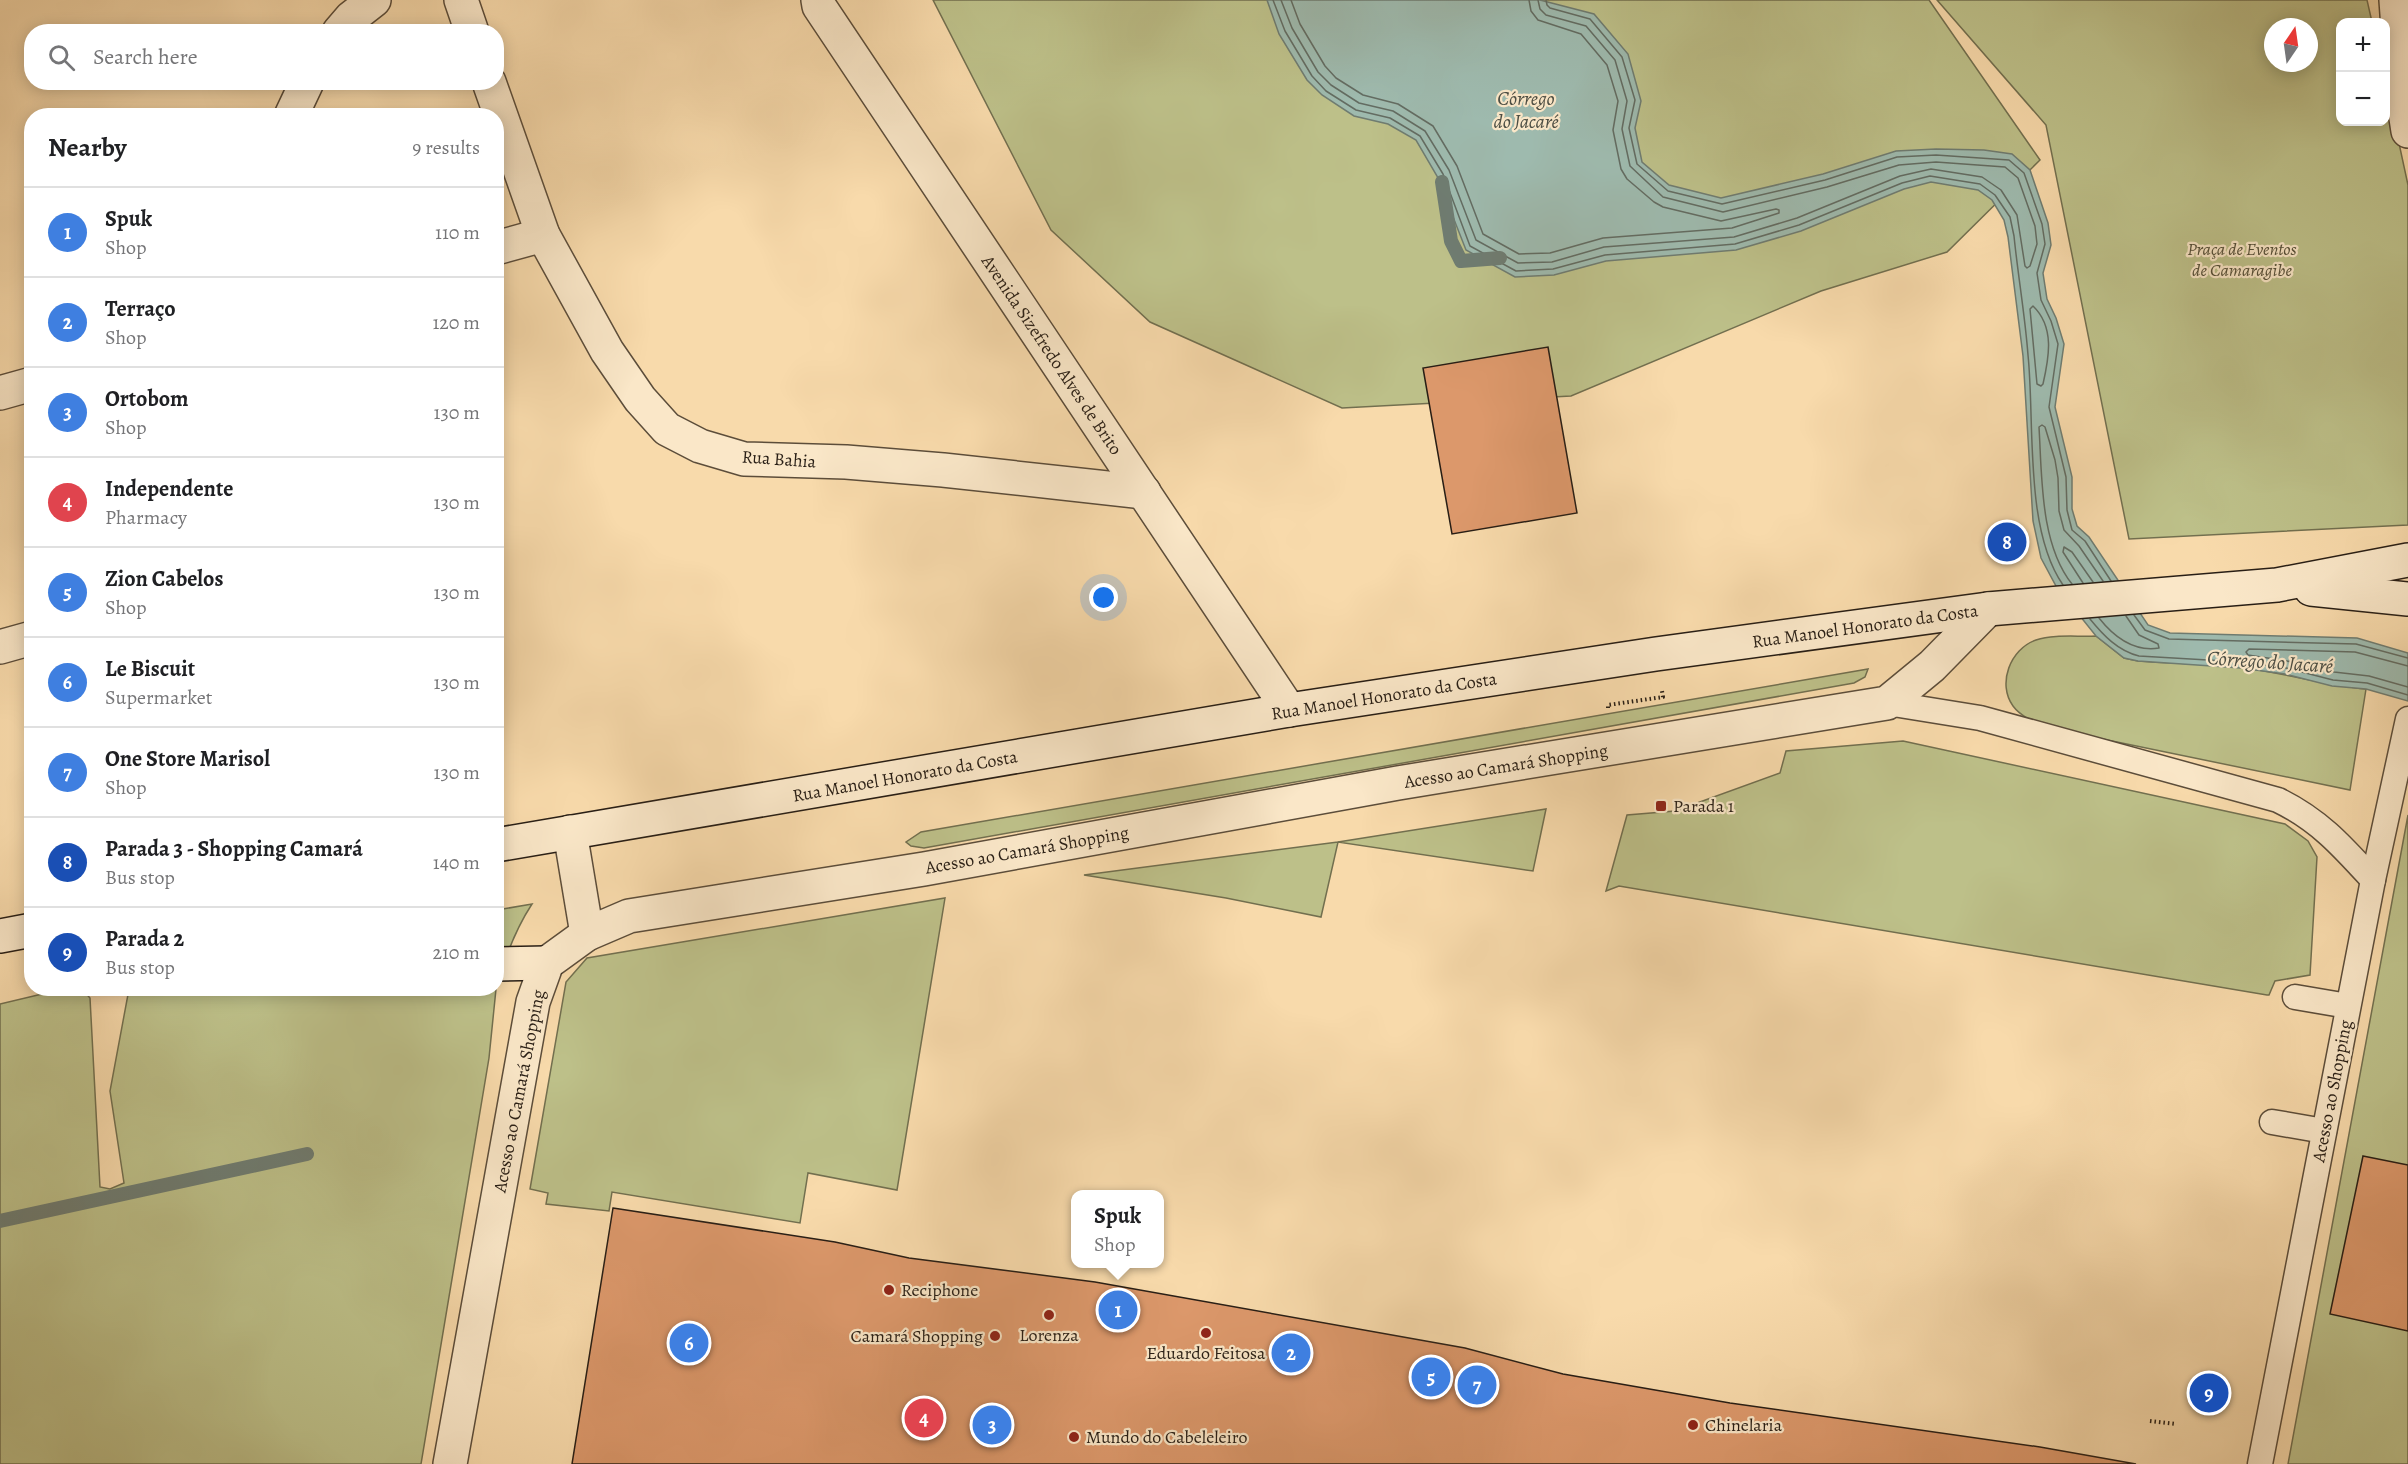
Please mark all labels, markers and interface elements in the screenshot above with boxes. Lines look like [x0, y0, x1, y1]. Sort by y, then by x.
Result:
north arrow [2264, 18, 2318, 72]
map controls [2336, 18, 2390, 126]
button: + [2336, 18, 2390, 72]
search box [24, 24, 504, 90]
icon: search [45, 41, 78, 74]
text: Search here [93, 42, 198, 72]
button: − [2336, 72, 2390, 126]
water label: Córrego do Jacaré [1493, 85, 1559, 135]
text: Nearby [48, 130, 127, 165]
text: 9 results [412, 134, 480, 161]
text: Spuk [105, 204, 152, 234]
text: 1 [64, 219, 71, 246]
text: 110 m [435, 219, 480, 246]
text: Shop [105, 234, 147, 261]
park label: Praça de Eventos de Camaragibe [2187, 237, 2297, 282]
street label: Avenida Sizefredo Alves de Brito [975, 250, 1128, 460]
text: Terraço [105, 294, 176, 324]
text: 2 [63, 309, 72, 336]
text: 120 m [432, 309, 480, 336]
text: Shop [105, 324, 147, 351]
text: Ortobom [105, 384, 189, 414]
text: 3 [63, 399, 72, 426]
text: 130 m [434, 399, 480, 426]
text: Shop [105, 414, 147, 441]
street label: Rua Bahia [741, 444, 818, 474]
text: Independente [105, 474, 233, 504]
text: 4 [63, 489, 72, 516]
text: 130 m [434, 489, 480, 516]
text: Pharmacy [105, 504, 187, 531]
pin: 8 [1988, 520, 2026, 564]
text: Zion Cabelos [105, 564, 223, 594]
text: 5 [63, 579, 72, 606]
text: 130 m [434, 579, 480, 606]
your location [1089, 583, 1118, 612]
text: Shop [105, 594, 147, 621]
street label: Rua Manoel Honorato da Costa [1750, 598, 1980, 654]
water label: Córrego do Jacaré [2206, 644, 2335, 680]
text: Le Biscuit [105, 654, 195, 684]
street label: Rua Manoel Honorato da Costa [1269, 666, 1499, 726]
text: 6 [63, 669, 72, 696]
text: 130 m [434, 669, 480, 696]
text: Supermarket [105, 684, 212, 711]
street label: Acesso ao Camará Shopping [1401, 738, 1610, 794]
text: One Store Marisol [105, 744, 270, 774]
street label: Rua Manoel Honorato da Costa [791, 744, 1020, 808]
text: 7 [63, 759, 72, 786]
text: 130 m [434, 759, 480, 786]
text: Shop [105, 774, 147, 801]
place label: Parada 1 [1673, 794, 1734, 818]
marker: Parada 1 [1654, 799, 1668, 813]
street label: Acesso ao Camará Shopping [922, 820, 1131, 880]
text: Parada 3 - Shopping Camará [105, 834, 363, 864]
text: 8 [63, 849, 72, 876]
text: 140 m [433, 849, 480, 876]
text: Bus stop [105, 864, 175, 891]
text: Parada 2 [105, 924, 184, 954]
text: 9 [63, 939, 72, 966]
text: 210 m [432, 939, 480, 966]
text: Bus stop [105, 954, 175, 981]
street label: Acesso ao Camará Shopping [487, 988, 550, 1195]
street label: Acesso ao Shopping [2306, 1018, 2358, 1165]
popup [1071, 1190, 1164, 1268]
text: Spuk [1094, 1201, 1141, 1231]
text: Shop [1094, 1231, 1136, 1258]
place label: Reciphone [901, 1278, 978, 1302]
marker: Reciphone [882, 1283, 896, 1297]
pin: 1 [1098, 1288, 1138, 1332]
marker: Lorenza [1042, 1308, 1056, 1322]
pin: 6 [670, 1320, 708, 1366]
place label: Lorenza [1019, 1323, 1079, 1347]
place label: Camará Shopping [850, 1324, 983, 1348]
marker: Eduardo Feitosa [1199, 1326, 1213, 1340]
marker: Camará Shopping [988, 1329, 1002, 1343]
pin: 2 [1272, 1330, 1310, 1376]
place label: Eduardo Feitosa [1147, 1341, 1266, 1365]
pin: 5 [1412, 1354, 1450, 1400]
pin: 7 [1458, 1362, 1496, 1408]
pin: 9 [2190, 1370, 2228, 1416]
pin: 4 [904, 1396, 944, 1440]
pin: 3 [972, 1402, 1012, 1448]
place label: Chinelaria [1705, 1413, 1783, 1437]
marker: Chinelaria [1686, 1418, 1700, 1432]
place label: Mundo do Cabeleleiro [1086, 1425, 1247, 1449]
marker: Mundo do Cabeleleiro [1067, 1430, 1081, 1444]

